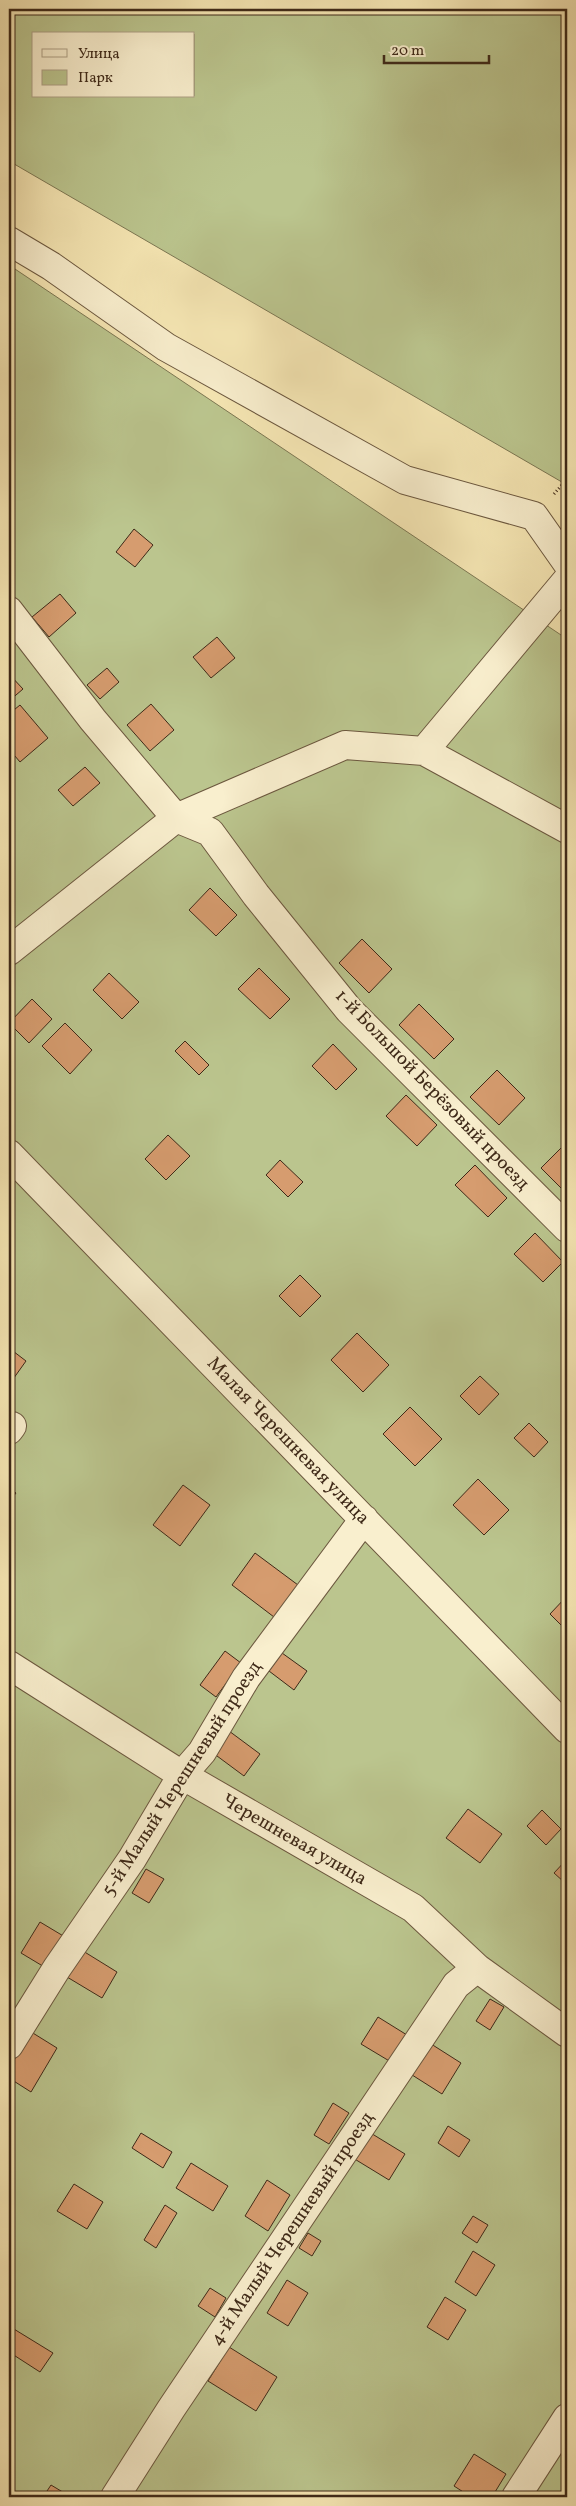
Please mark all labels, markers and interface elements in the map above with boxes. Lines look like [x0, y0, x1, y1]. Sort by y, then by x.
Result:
legend [32, 32, 195, 98]
scale bar [384, 32, 488, 64]
text: 20 m [391, 41, 424, 62]
text: Улица [78, 44, 120, 65]
text: Парк [78, 68, 113, 89]
street label: 1-й Большой Берёзовый проезд [329, 984, 535, 1196]
street label: Малая Черешневая улица [201, 1351, 375, 1531]
street label: 5-й Малый Черешневый проезд [96, 1656, 268, 1902]
street label: Черешневая улица [217, 1788, 371, 1892]
street label: 4-й Малый Черешневый проезд [204, 2107, 380, 2351]

